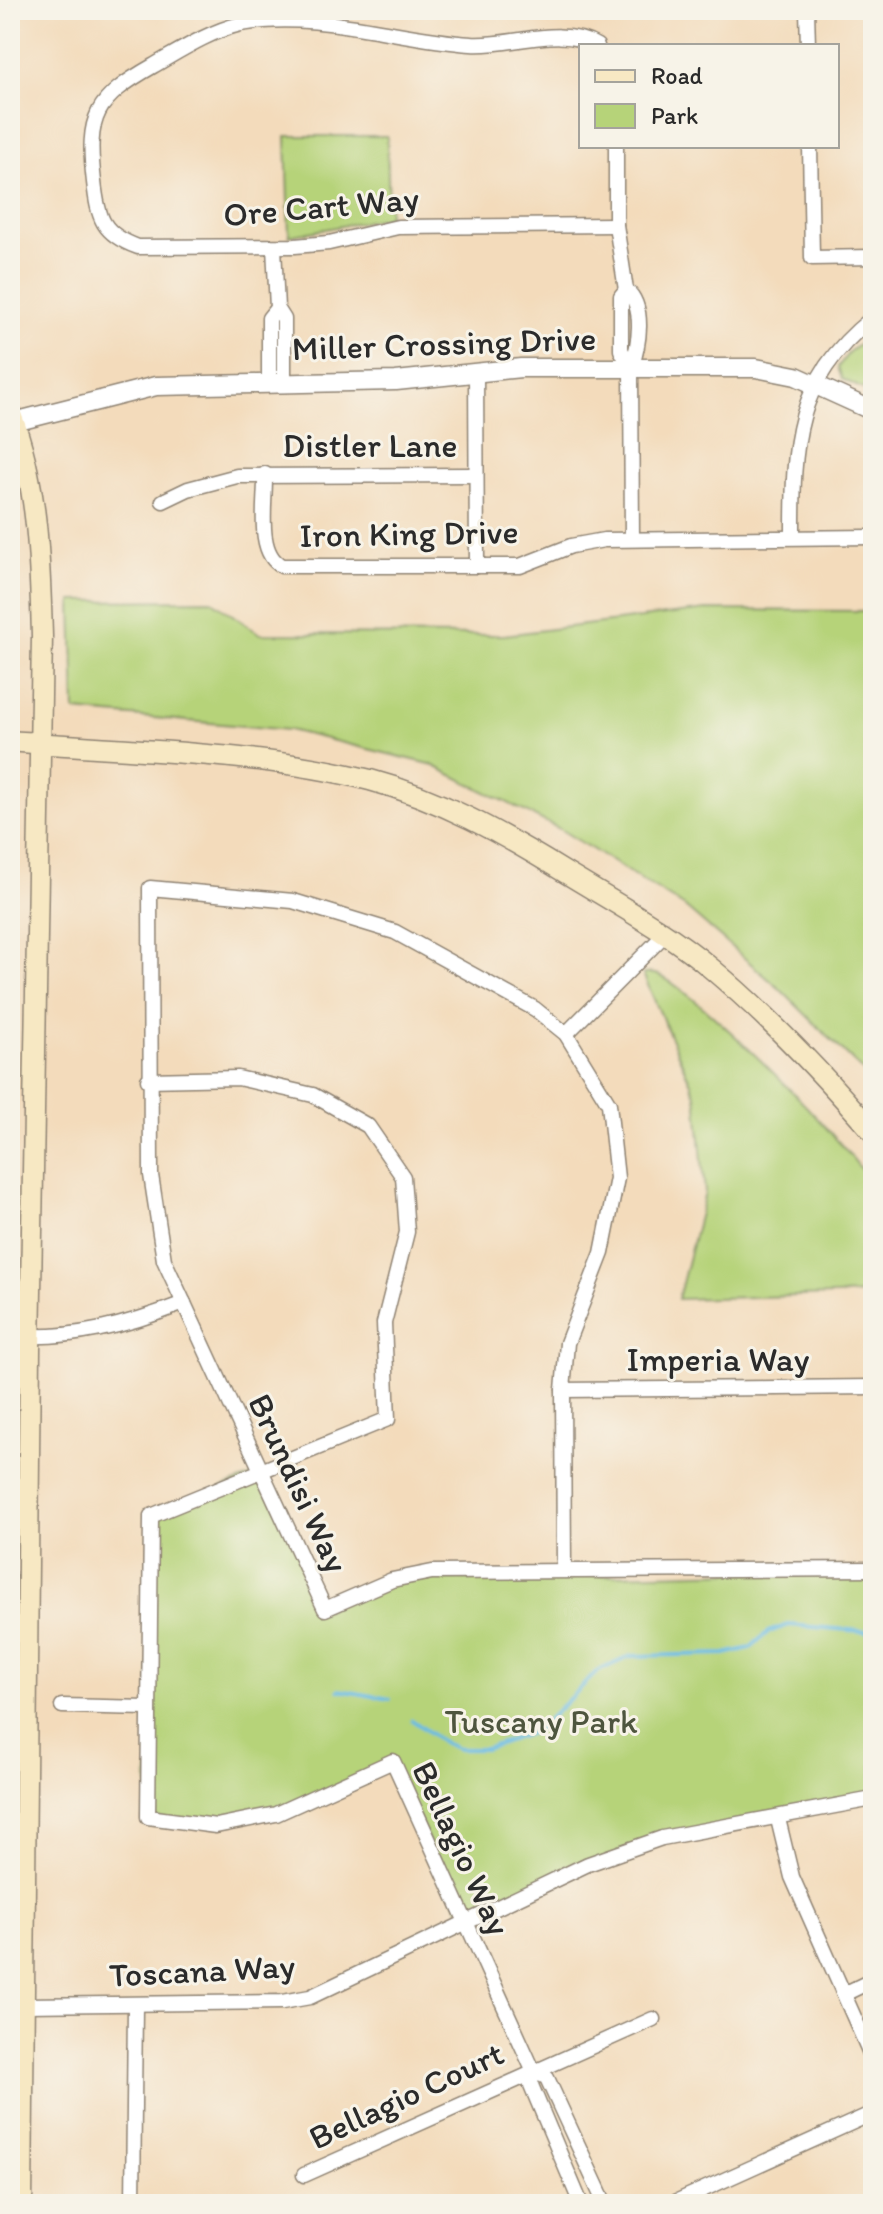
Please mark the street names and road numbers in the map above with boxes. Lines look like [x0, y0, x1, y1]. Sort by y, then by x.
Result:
street label: Ore Cart Way [221, 178, 421, 235]
street label: Miller Crossing Drive [291, 318, 597, 369]
street label: Distler Lane [282, 425, 458, 466]
street label: Iron King Drive [299, 511, 519, 556]
street label: Imperia Way [627, 1339, 810, 1380]
street label: Brundisi Way [239, 1387, 358, 1579]
street label: Bellagio Way [403, 1755, 520, 1942]
street label: Toscana Way [108, 1945, 296, 1996]
street label: Bellagio Court [303, 2032, 510, 2158]

